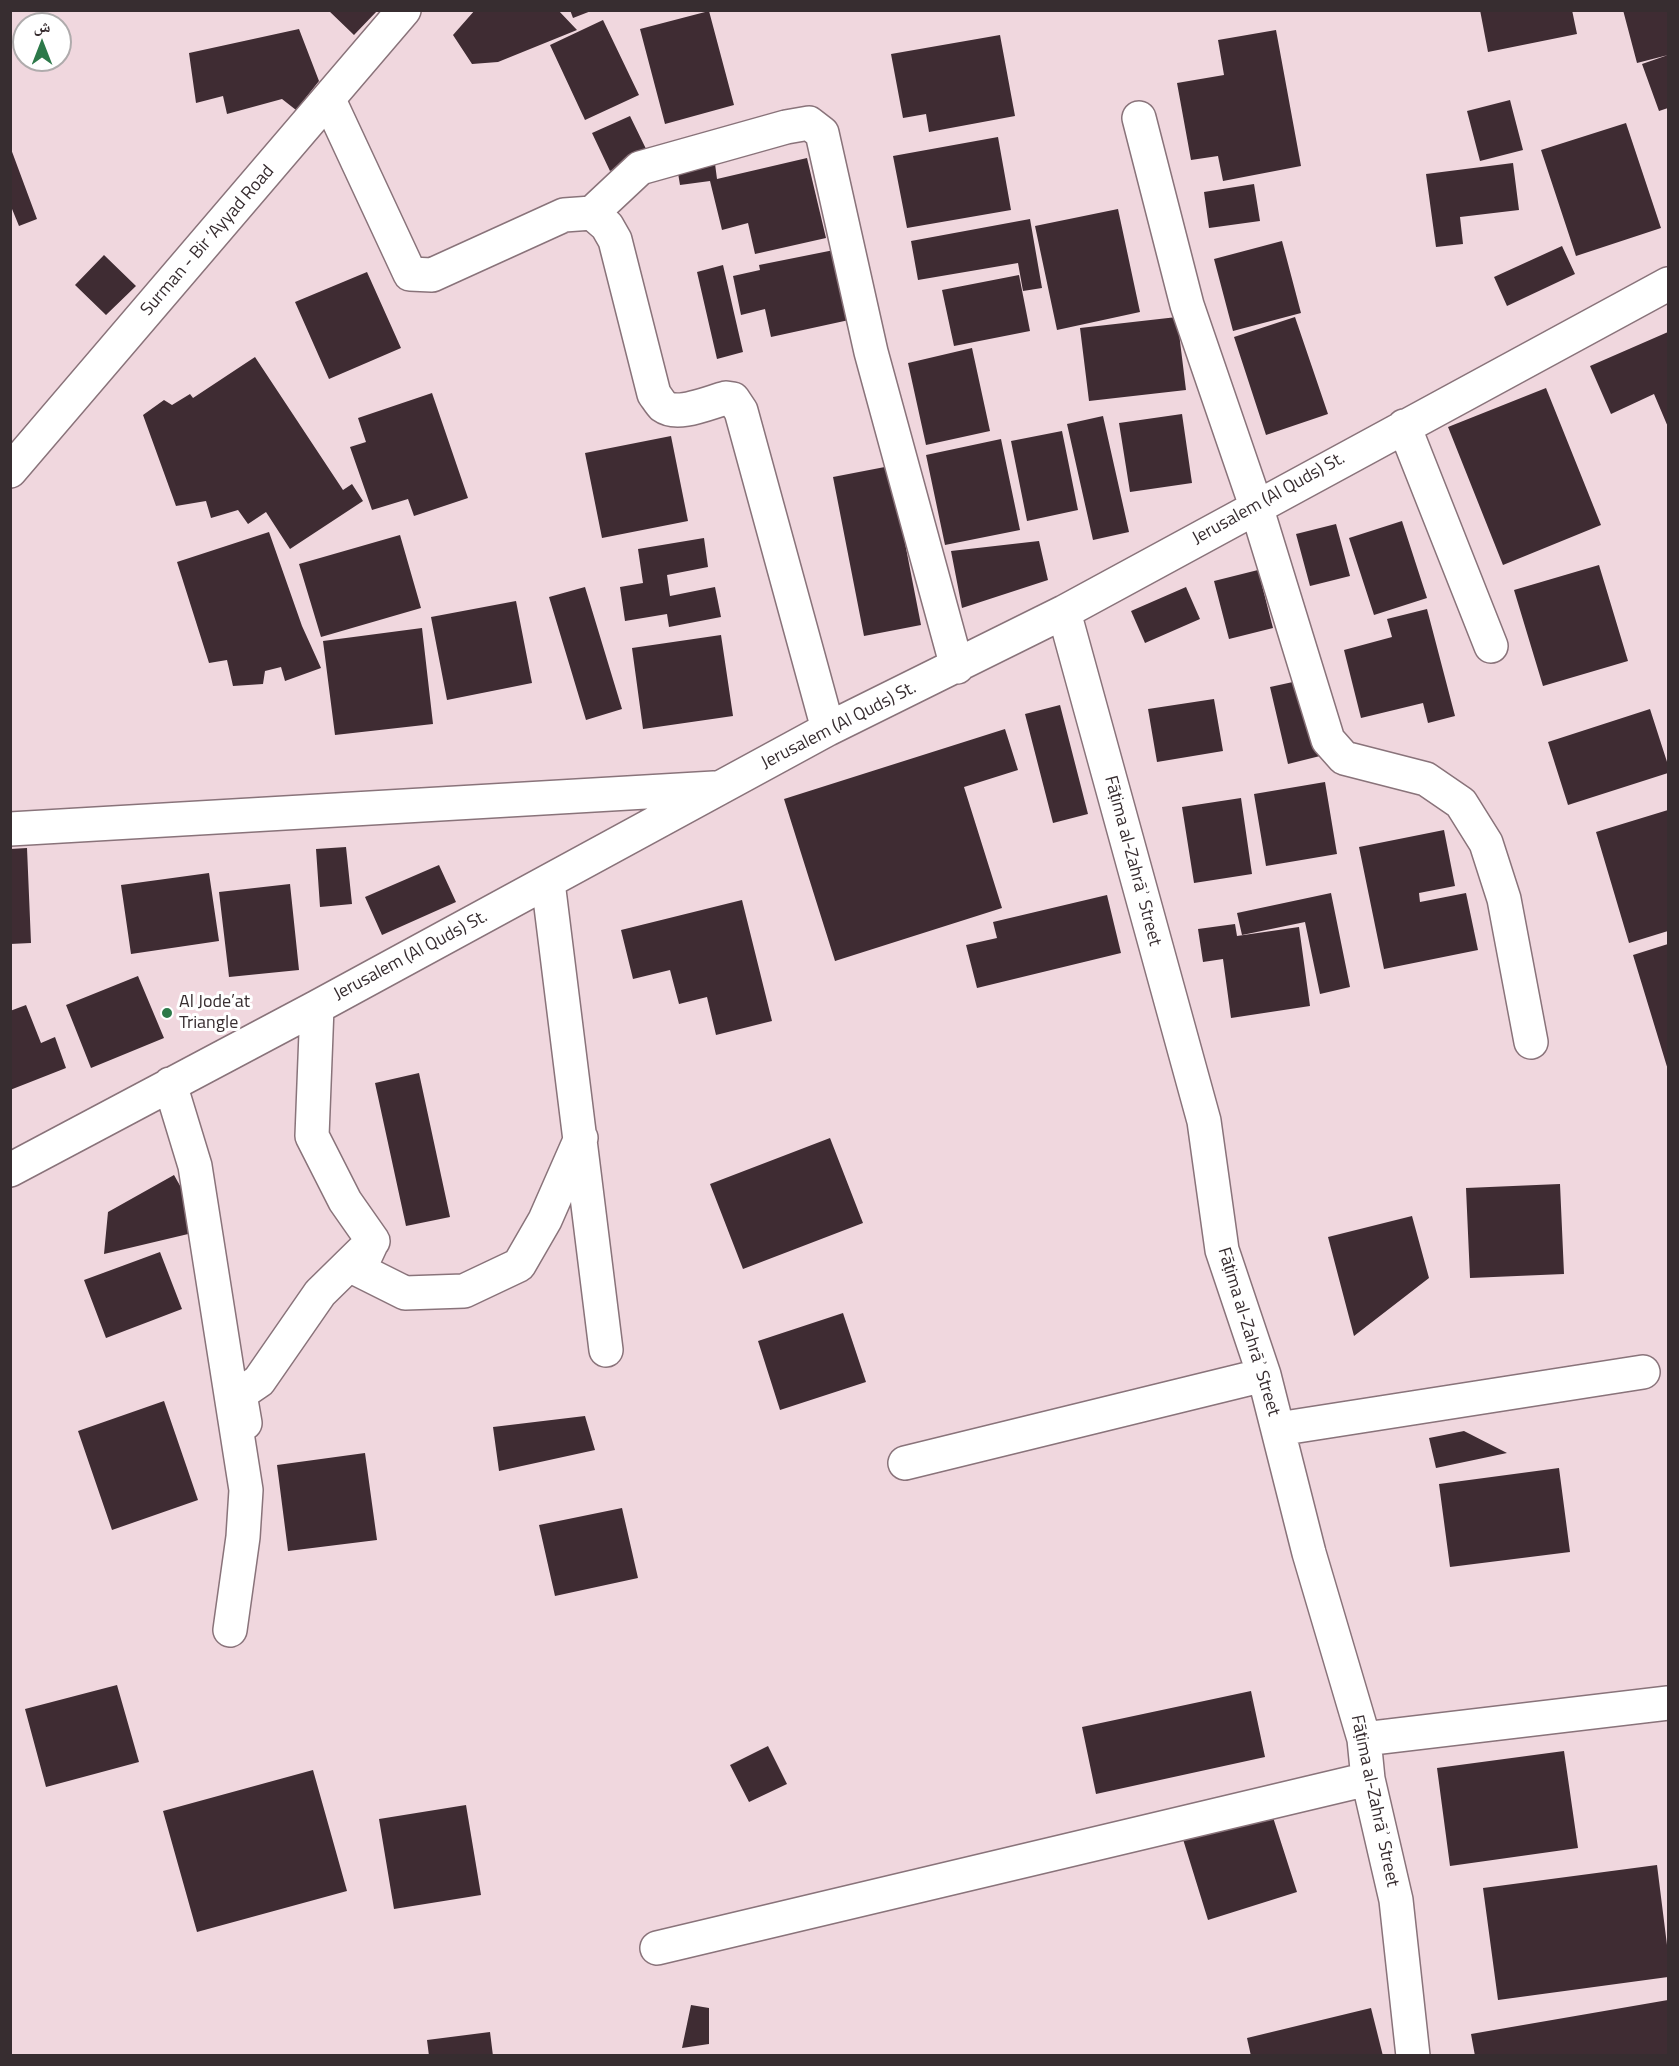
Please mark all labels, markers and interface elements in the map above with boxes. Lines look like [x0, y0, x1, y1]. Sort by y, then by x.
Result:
north arrow [12, 12, 72, 72]
text: ش [34, 14, 50, 38]
street label: Surman - Bir ‘Ayyad Road [137, 161, 279, 321]
street label: Jerusalem (Al Quds) St. [1189, 448, 1349, 550]
street label: Jerusalem (Al Quds) St. [758, 678, 920, 774]
street label: Fāṭima al-Zahrāʾ Street [1099, 774, 1165, 948]
street label: Jerusalem (Al Quds) St. [330, 906, 492, 1006]
place label: Al Jode’at Triangle [179, 992, 250, 1034]
marker: Al Jode’at Triangle [160, 1006, 174, 1020]
street label: Fāṭima al-Zahrāʾ Street [1212, 1245, 1284, 1419]
street label: Fāṭima al-Zahrāʾ Street [1345, 1713, 1403, 1889]

